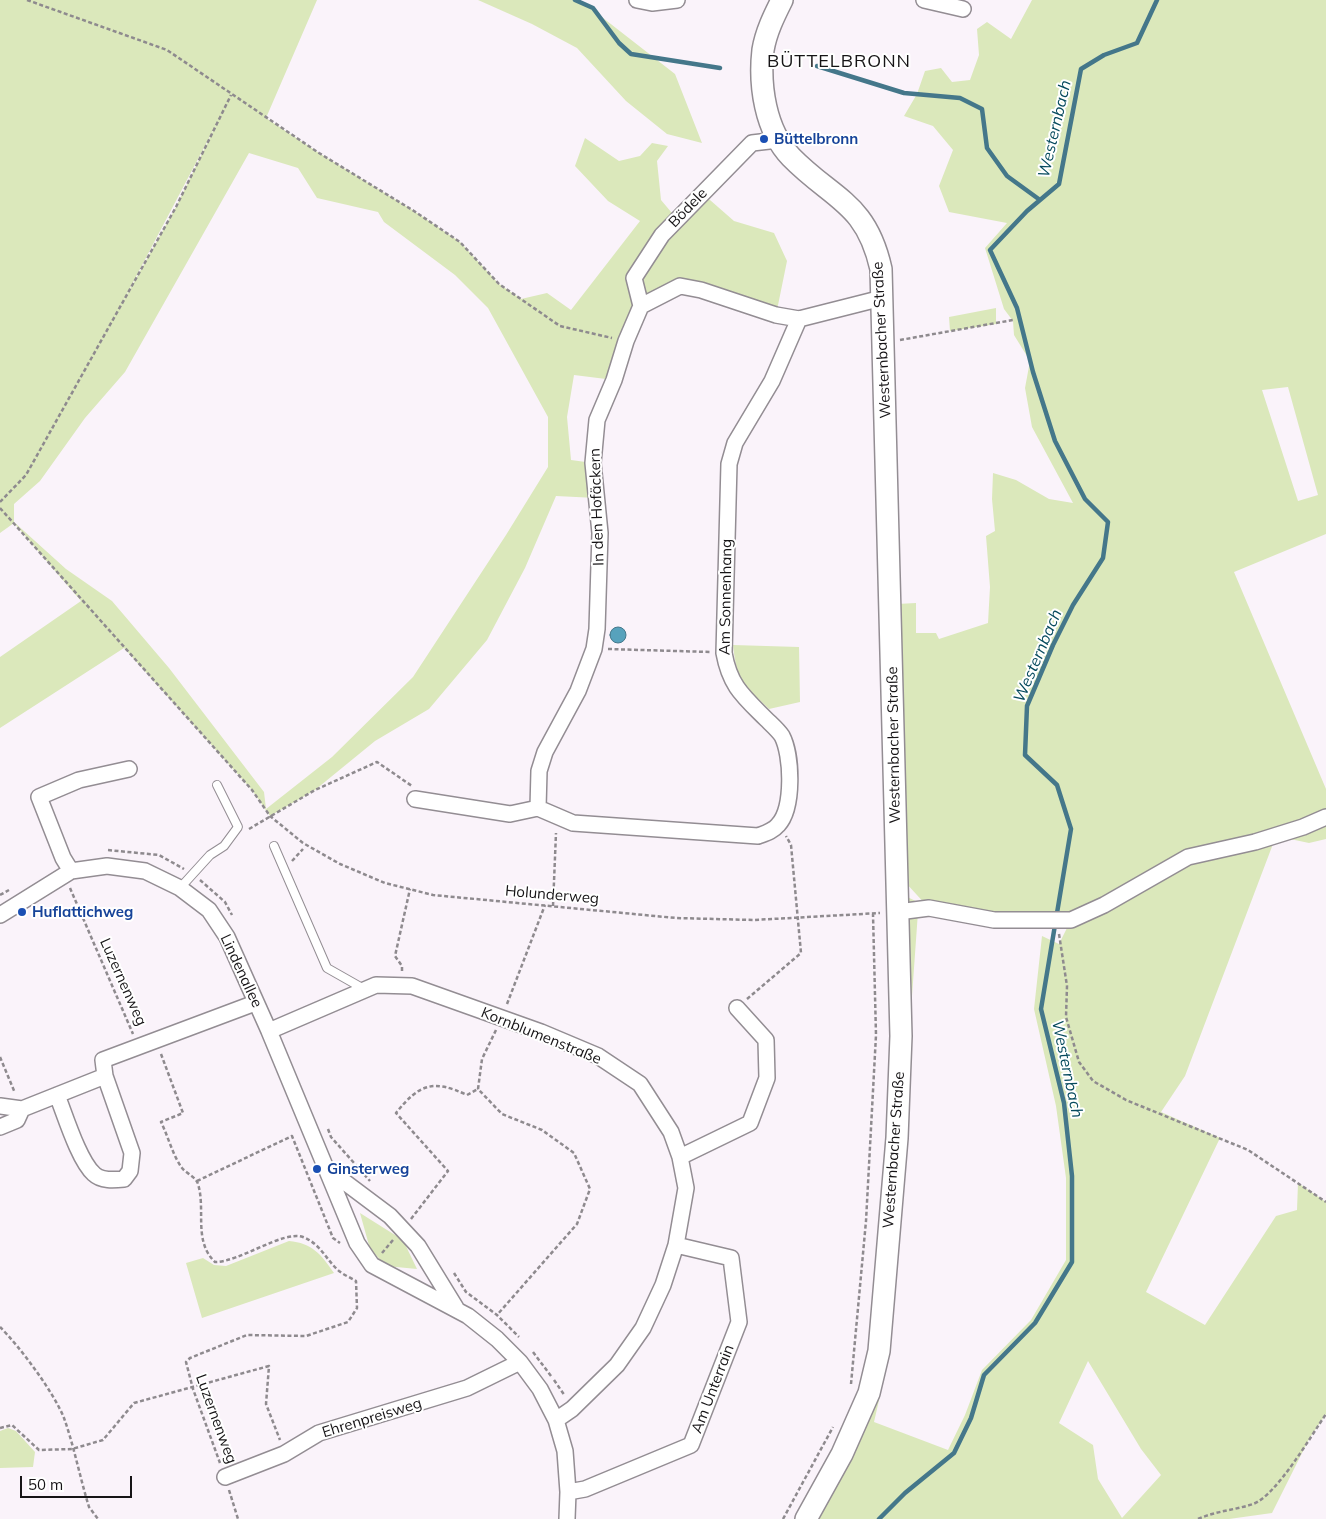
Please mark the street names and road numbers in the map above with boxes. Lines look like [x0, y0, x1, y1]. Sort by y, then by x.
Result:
street label: Bödele [665, 185, 711, 231]
street label: Westernbacher Straße [869, 261, 895, 419]
street label: In den Hofäckern [586, 448, 608, 566]
street label: Am Sonnenhang [716, 539, 736, 655]
street label: Westernbacher Straße [884, 666, 904, 824]
street label: Holunderweg [504, 882, 600, 908]
street label: Lindenallee [216, 931, 266, 1011]
street label: Luzernenweg [96, 936, 150, 1028]
street label: Kornblumenstraße [478, 1004, 604, 1068]
street label: Westernbacher Straße [880, 1071, 908, 1229]
street label: Am Unterrain [688, 1342, 738, 1436]
street label: Luzernenweg [192, 1372, 240, 1466]
street label: Ehrenpreisweg [320, 1394, 424, 1442]

